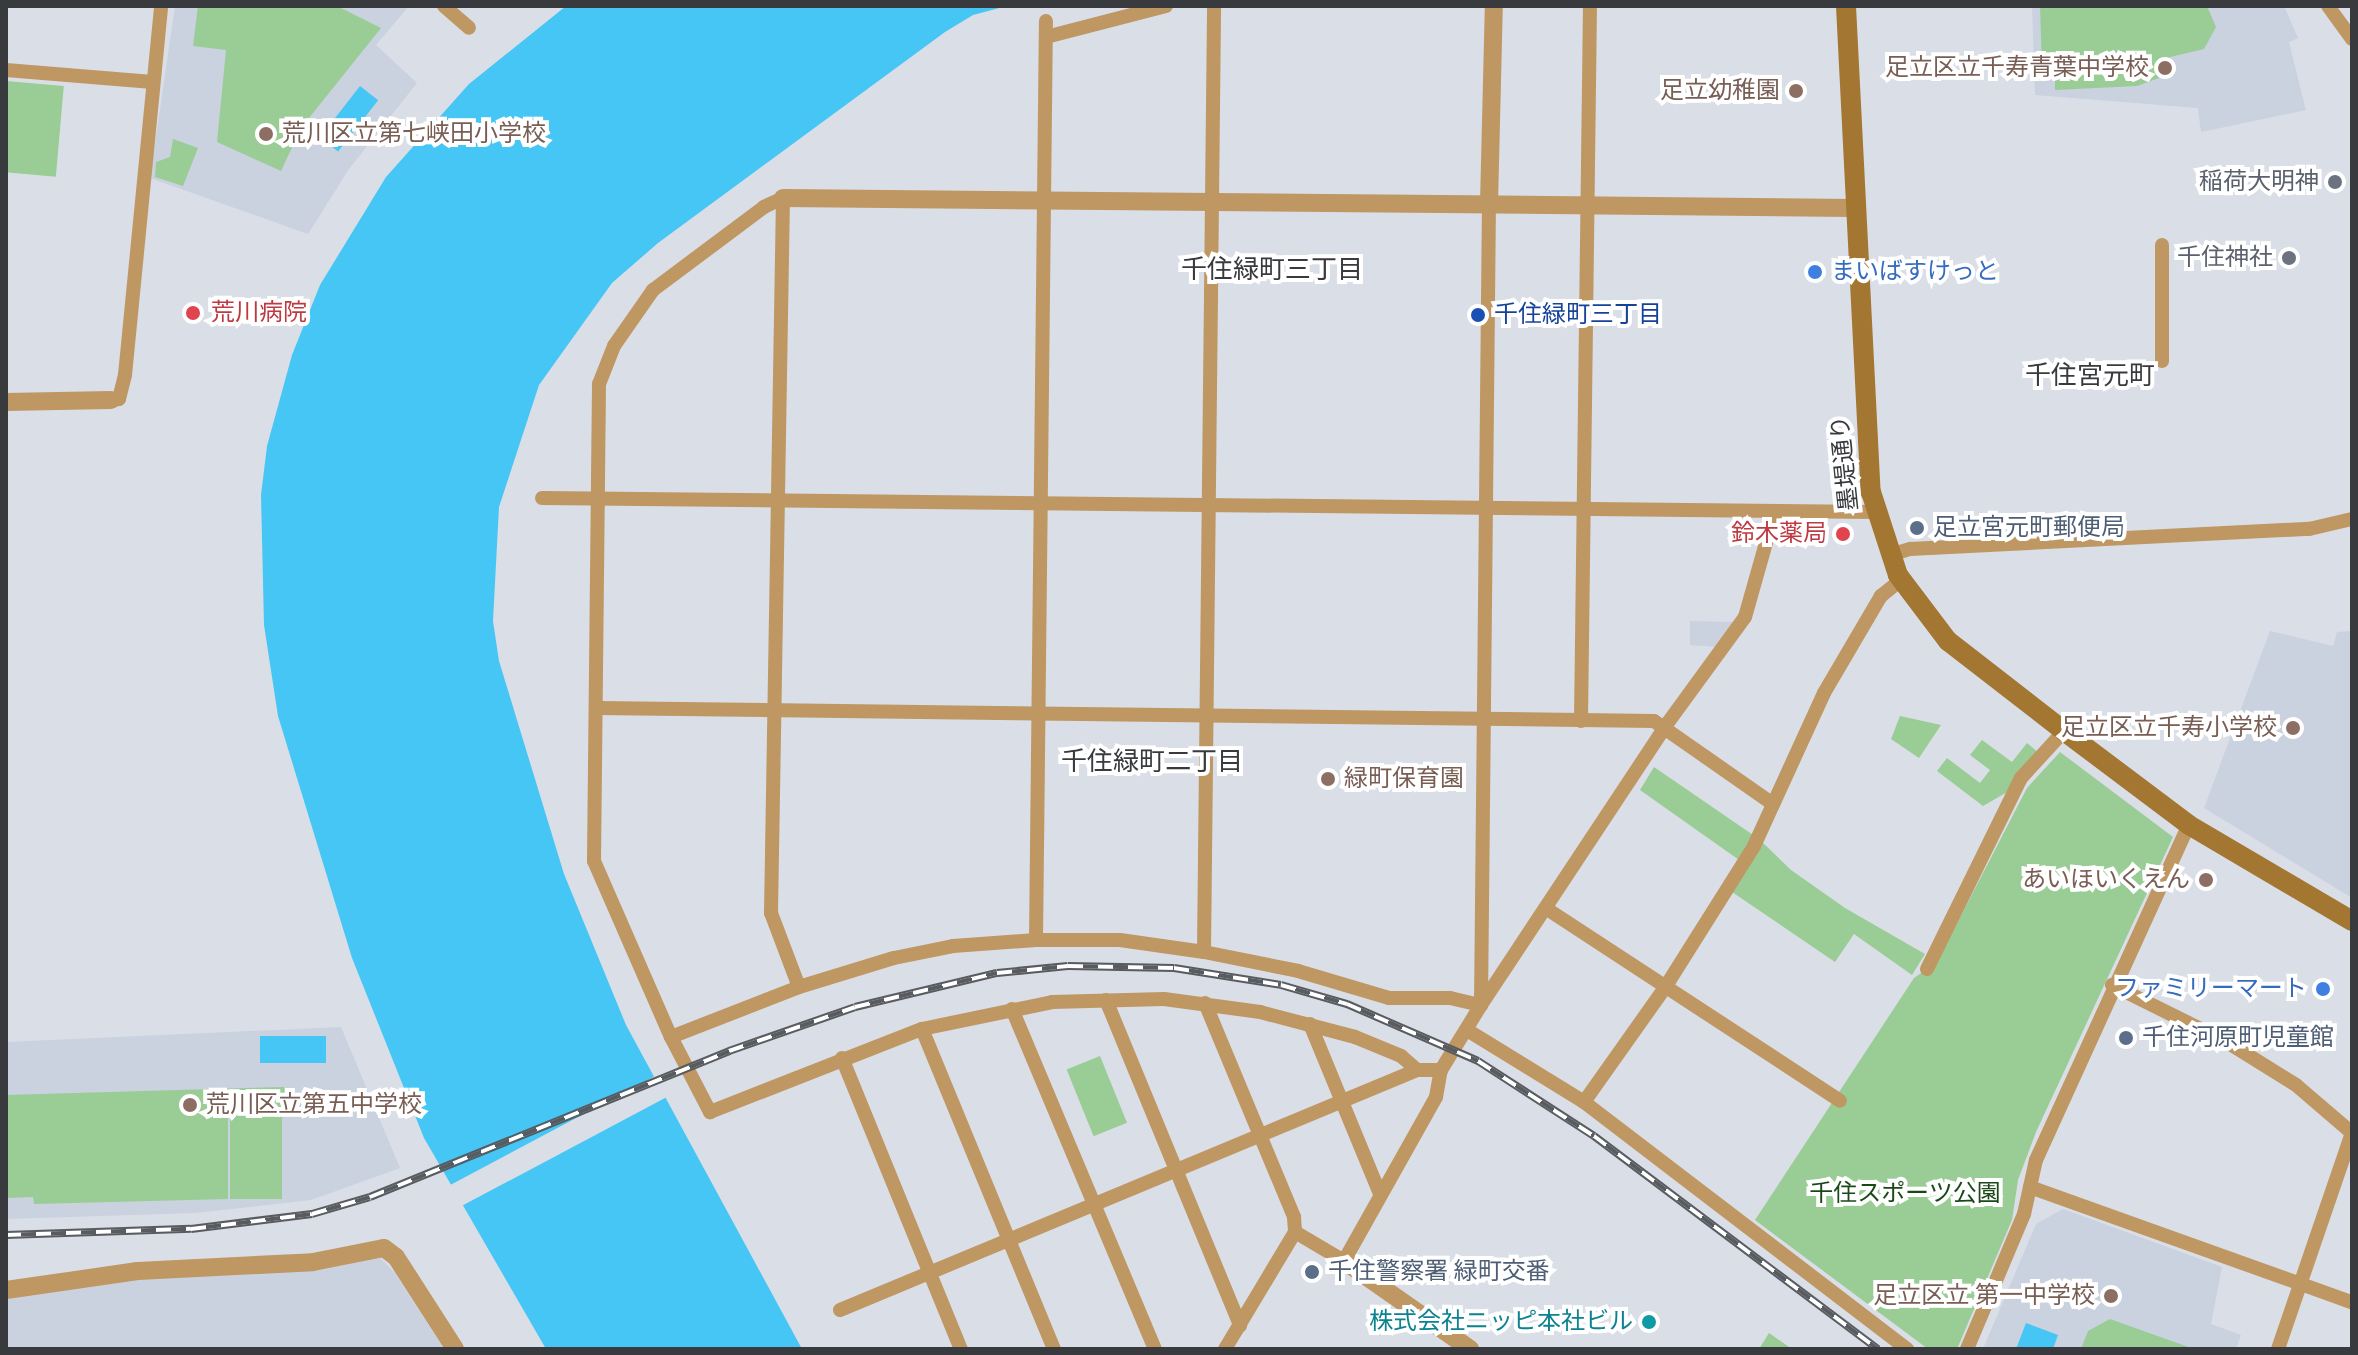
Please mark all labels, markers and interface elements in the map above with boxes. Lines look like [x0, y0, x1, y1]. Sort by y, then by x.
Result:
place label: 足立区立千寿青葉中学校 [1885, 54, 2149, 82]
marker: 足立区立千寿青葉中学校 [2156, 59, 2174, 77]
place label: 足立幼稚園 [1660, 77, 1780, 105]
marker: 足立幼稚園 [1787, 82, 1805, 100]
place label: 荒川区立第七峡田小学校 [282, 120, 546, 148]
marker: 荒川区立第七峡田小学校 [257, 125, 275, 143]
place label: 稲荷大明神 [2199, 168, 2319, 196]
marker: 稲荷大明神 [2326, 173, 2344, 191]
place label: 千住神社 [2177, 244, 2273, 272]
marker: 千住神社 [2280, 249, 2298, 267]
district label: 千住緑町三丁目 [1181, 254, 1363, 286]
place label: まいばすけっと [1831, 258, 1999, 286]
marker: まいばすけっと [1806, 263, 1824, 281]
place label: 荒川病院 [211, 299, 307, 327]
place label: 千住緑町三丁目 [1494, 301, 1662, 329]
marker: 荒川病院 [182, 302, 204, 324]
marker: 千住緑町三丁目 [1469, 306, 1487, 324]
district label: 千住宮元町 [2025, 360, 2155, 392]
street label: 墨堤通り [1826, 414, 1864, 512]
place label: 足立宮元町郵便局 [1933, 514, 2125, 542]
marker: 足立宮元町郵便局 [1908, 519, 1926, 537]
place label: 鈴木薬局 [1731, 520, 1827, 548]
marker: 鈴木薬局 [1834, 525, 1852, 543]
place label: 足立区立千寿小学校 [2061, 714, 2277, 742]
marker: 足立区立千寿小学校 [2284, 719, 2302, 737]
district label: 千住緑町二丁目 [1061, 746, 1243, 778]
place label: 緑町保育園 [1344, 765, 1464, 793]
marker: 緑町保育園 [1319, 770, 1337, 788]
place label: あいほいくえん [2022, 866, 2190, 894]
marker: あいほいくえん [2197, 871, 2215, 889]
place label: ファミリーマート [2115, 975, 2307, 1003]
marker: ファミリーマート [2314, 980, 2332, 998]
place label: 千住河原町児童館 [2142, 1024, 2334, 1052]
marker: 千住河原町児童館 [2117, 1029, 2135, 1047]
place label: 荒川区立第五中学校 [206, 1091, 422, 1119]
marker: 荒川区立第五中学校 [181, 1096, 199, 1114]
park label: 千住スポーツ公園 [1809, 1180, 2001, 1208]
place label: 千住警察署 緑町交番 [1328, 1258, 1550, 1286]
marker: 千住警察署 緑町交番 [1303, 1263, 1321, 1281]
place label: 足立区立 第一中学校 [1873, 1282, 2095, 1310]
marker: 足立区立 第一中学校 [2102, 1287, 2120, 1305]
place label: 株式会社ニッピ本社ビル [1369, 1308, 1633, 1336]
marker: 株式会社ニッピ本社ビル [1640, 1313, 1658, 1331]

